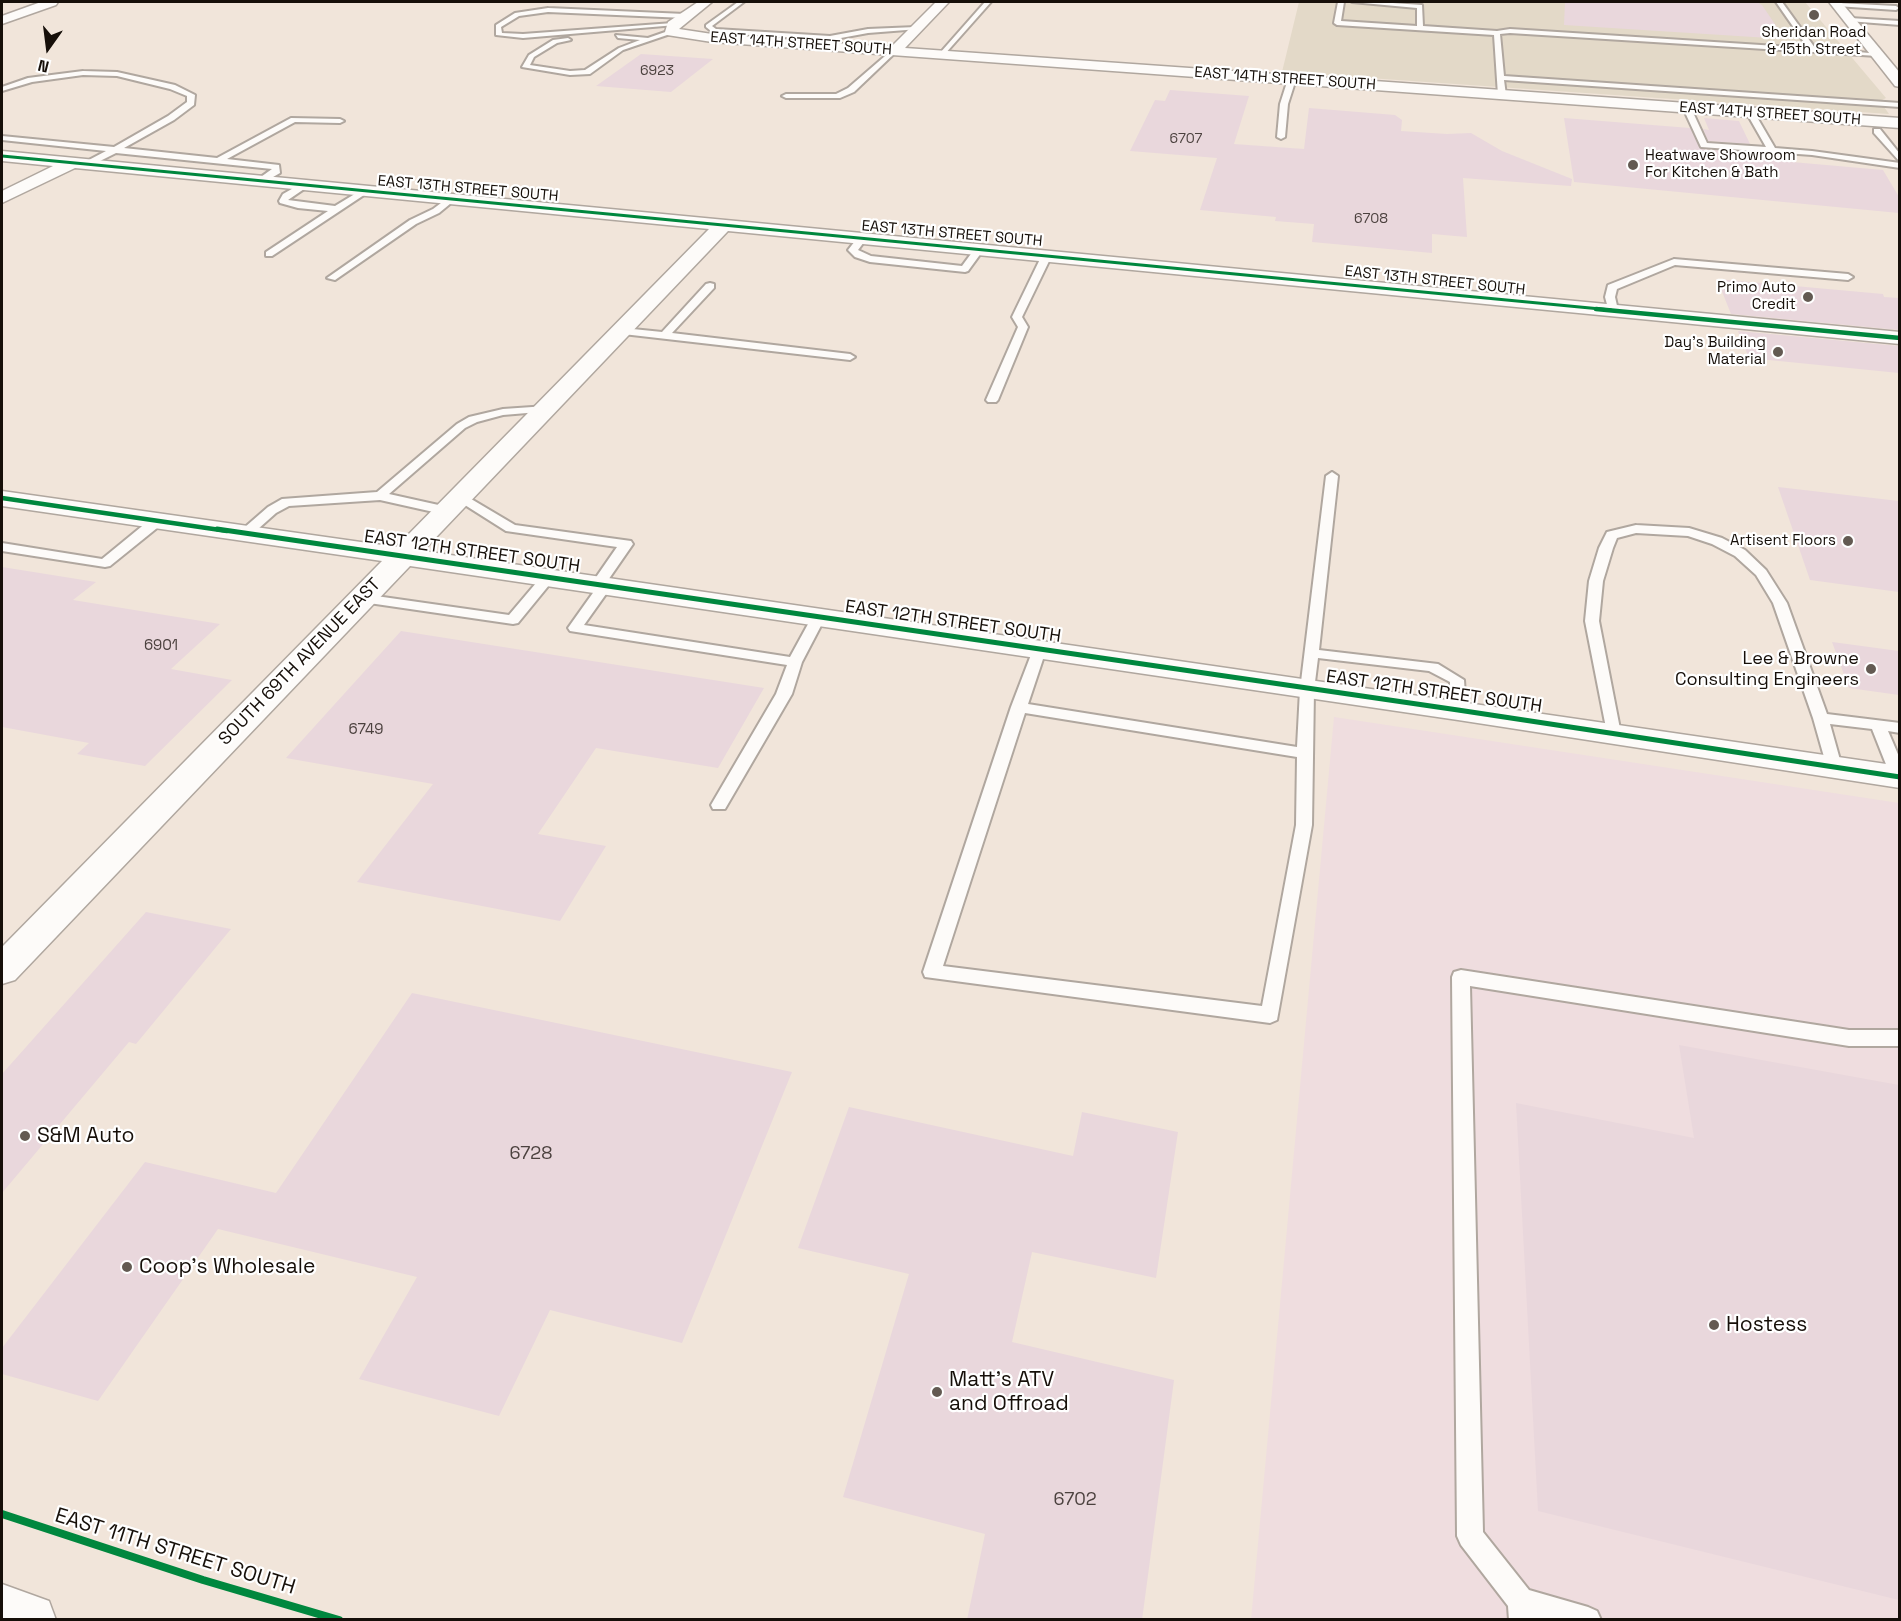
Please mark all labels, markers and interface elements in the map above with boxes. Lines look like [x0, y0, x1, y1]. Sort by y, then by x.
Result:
marker: Sheridan Road & 15th Street [1807, 8, 1821, 22]
north arrow [18, 18, 78, 78]
place label: Sheridan Road & 15th Street [1762, 24, 1866, 59]
street label: EAST 14TH STREET SOUTH [710, 29, 892, 59]
text: N [36, 54, 51, 77]
house number: 6923 [640, 63, 674, 79]
street label: EAST 14TH STREET SOUTH [1194, 64, 1376, 94]
street label: EAST 14TH STREET SOUTH [1679, 99, 1861, 129]
house number: 6707 [1170, 131, 1202, 147]
place label: Heatwave Showroom For Kitchen & Bath [1645, 147, 1796, 182]
marker: Heatwave Showroom For Kitchen & Bath [1626, 158, 1640, 172]
street label: EAST 13TH STREET SOUTH [377, 172, 559, 206]
house number: 6708 [1354, 211, 1388, 227]
street label: EAST 13TH STREET SOUTH [861, 217, 1043, 251]
street label: EAST 13TH STREET SOUTH [1344, 263, 1526, 299]
place label: Primo Auto Credit [1717, 279, 1796, 314]
marker: Primo Auto Credit [1801, 290, 1815, 304]
place label: Day's Building Material [1664, 334, 1766, 369]
marker: Day's Building Material [1771, 345, 1785, 359]
street label: EAST 12TH STREET SOUTH [363, 526, 581, 578]
place label: Artisent Floors [1730, 532, 1836, 550]
marker: Artisent Floors [1841, 534, 1855, 548]
street label: SOUTH 69TH AVENUE EAST [214, 574, 386, 750]
street label: EAST 12TH STREET SOUTH [844, 596, 1062, 648]
house number: 6901 [144, 637, 178, 655]
place label: Lee & Browne Consulting Engineers [1675, 648, 1859, 690]
marker: Lee & Browne Consulting Engineers [1864, 662, 1878, 676]
street label: EAST 12TH STREET SOUTH [1325, 666, 1543, 718]
house number: 6749 [348, 721, 384, 739]
place label: S&M Auto [37, 1123, 134, 1149]
marker: S&M Auto [18, 1129, 32, 1143]
house number: 6728 [510, 1143, 552, 1165]
place label: Coop's Wholesale [139, 1254, 315, 1280]
marker: Coop's Wholesale [120, 1260, 134, 1274]
place label: Hostess [1726, 1312, 1807, 1338]
marker: Hostess [1707, 1318, 1721, 1332]
place label: Matt's ATV and Offroad [949, 1367, 1069, 1417]
marker: Matt's ATV and Offroad [930, 1385, 944, 1399]
house number: 6702 [1053, 1489, 1097, 1511]
street label: EAST 11TH STREET SOUTH [52, 1503, 298, 1601]

